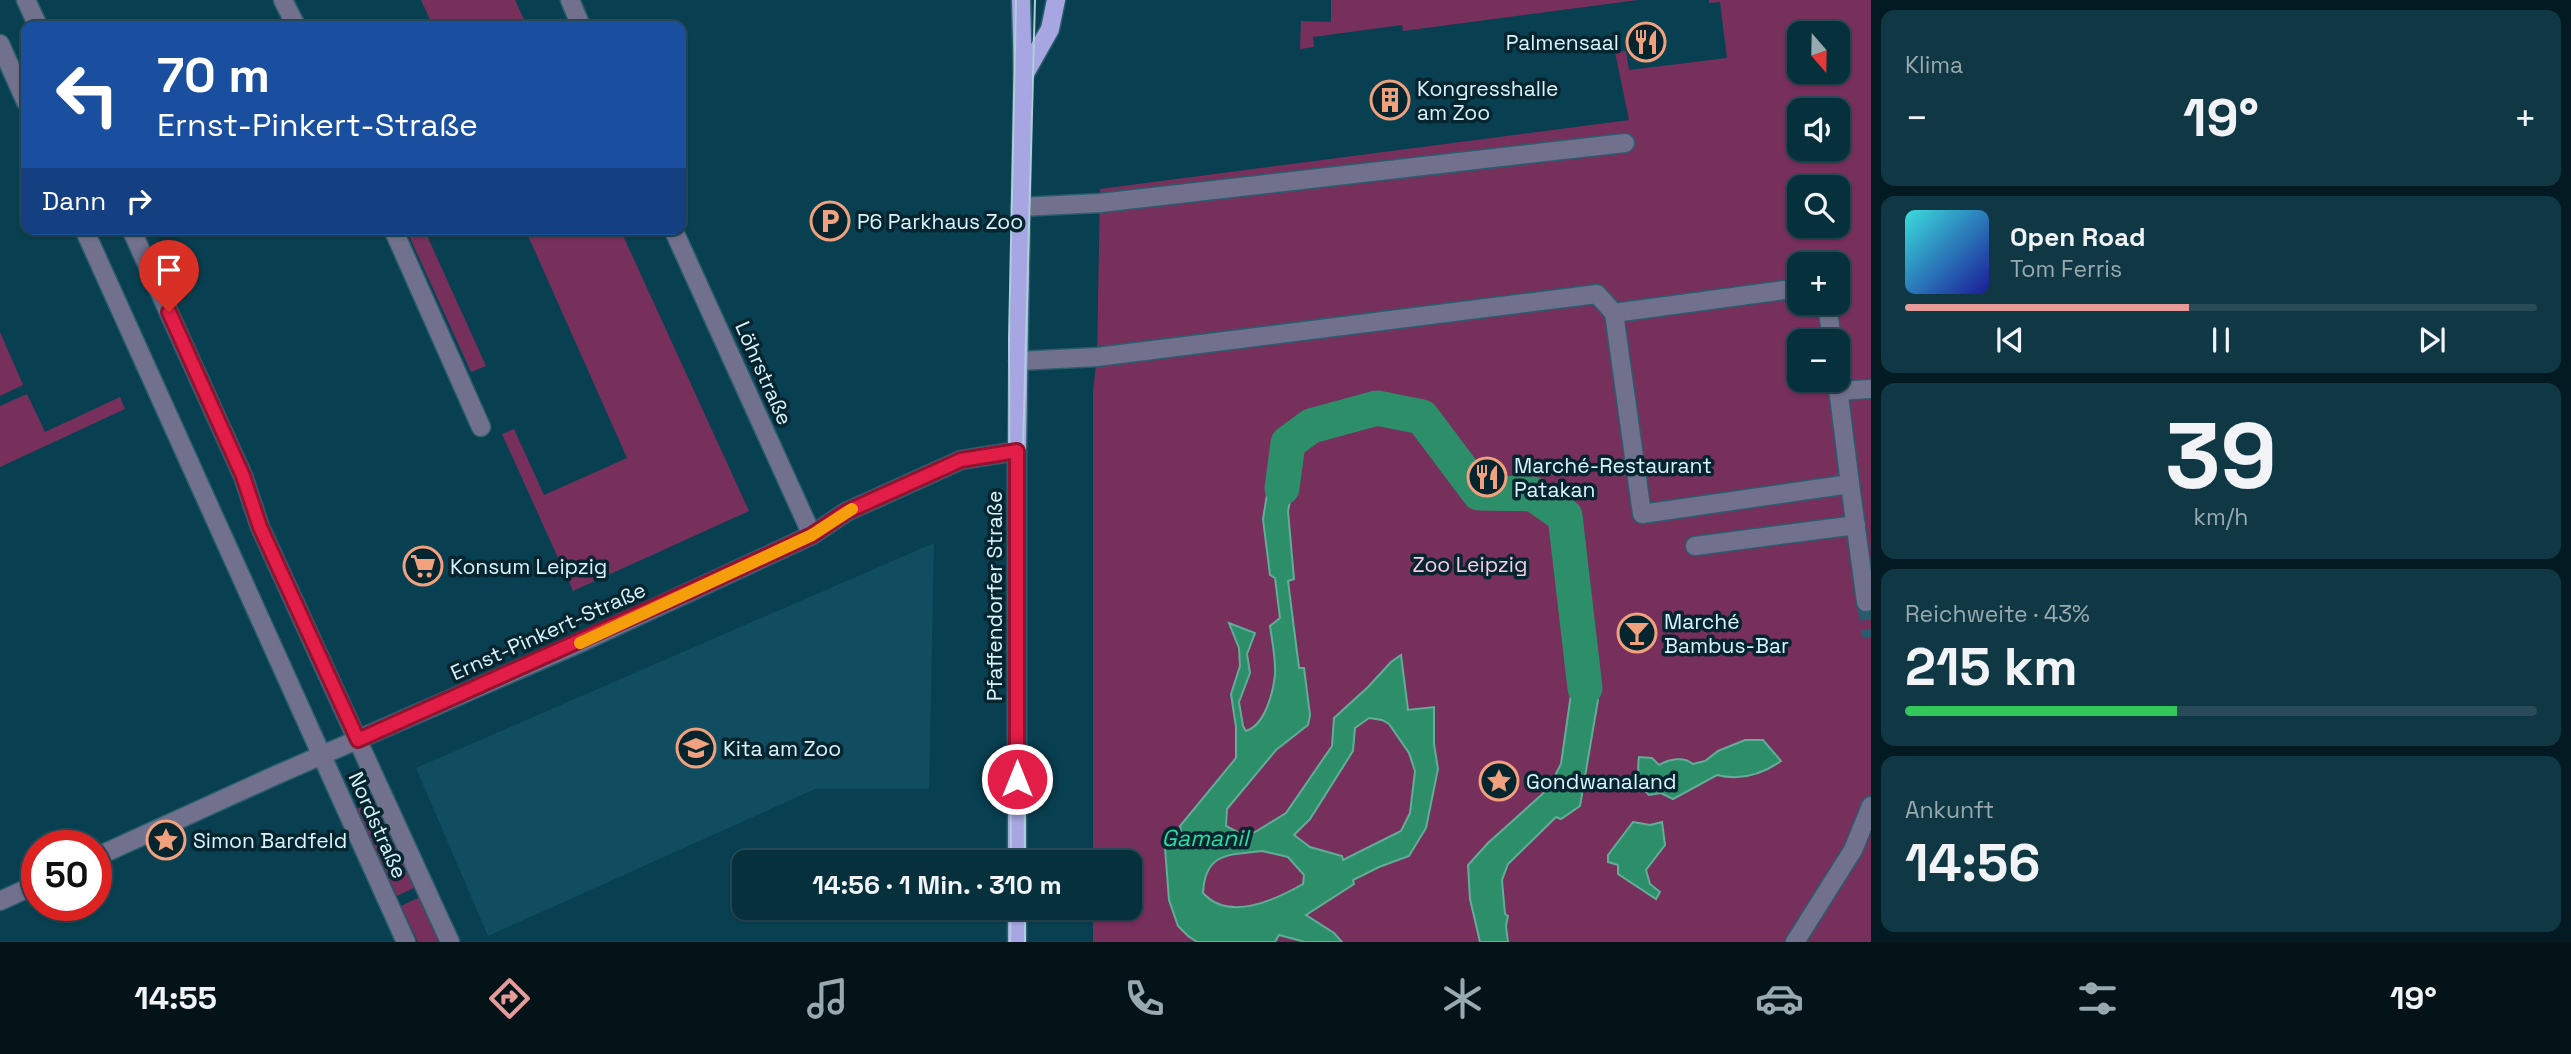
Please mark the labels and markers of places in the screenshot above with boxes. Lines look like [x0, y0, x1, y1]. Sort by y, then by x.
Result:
restaurant icon: Palmensaal [1625, 21, 1667, 63]
place label: Palmensaal [1506, 29, 1619, 56]
place label: Kongresshalle am Zoo [1417, 75, 1559, 126]
building icon: Kongresshalle am Zoo [1369, 79, 1411, 121]
parking icon: P6 Parkhaus Zoo [809, 200, 851, 242]
place label: P6 Parkhaus Zoo [857, 208, 1023, 235]
pin [139, 240, 199, 312]
place label: Marché-Restaurant Patakan [1514, 452, 1712, 503]
restaurant icon: Marché-Restaurant Patakan [1466, 456, 1508, 498]
supermarket icon: Konsum Leipzig [402, 545, 444, 587]
place label: Konsum Leipzig [450, 553, 607, 580]
place label: Marché Bambus-Bar [1664, 608, 1789, 659]
bar icon: Marché Bambus-Bar [1616, 612, 1658, 654]
school or university icon: Kita am Zoo [675, 727, 717, 769]
place label: Kita am Zoo [723, 735, 841, 762]
place icon: Gondwanaland [1478, 760, 1520, 802]
place label: Gondwanaland [1526, 768, 1677, 795]
place icon: Simon Bardfeld [145, 819, 187, 861]
place label: Simon Bardfeld [193, 827, 347, 854]

